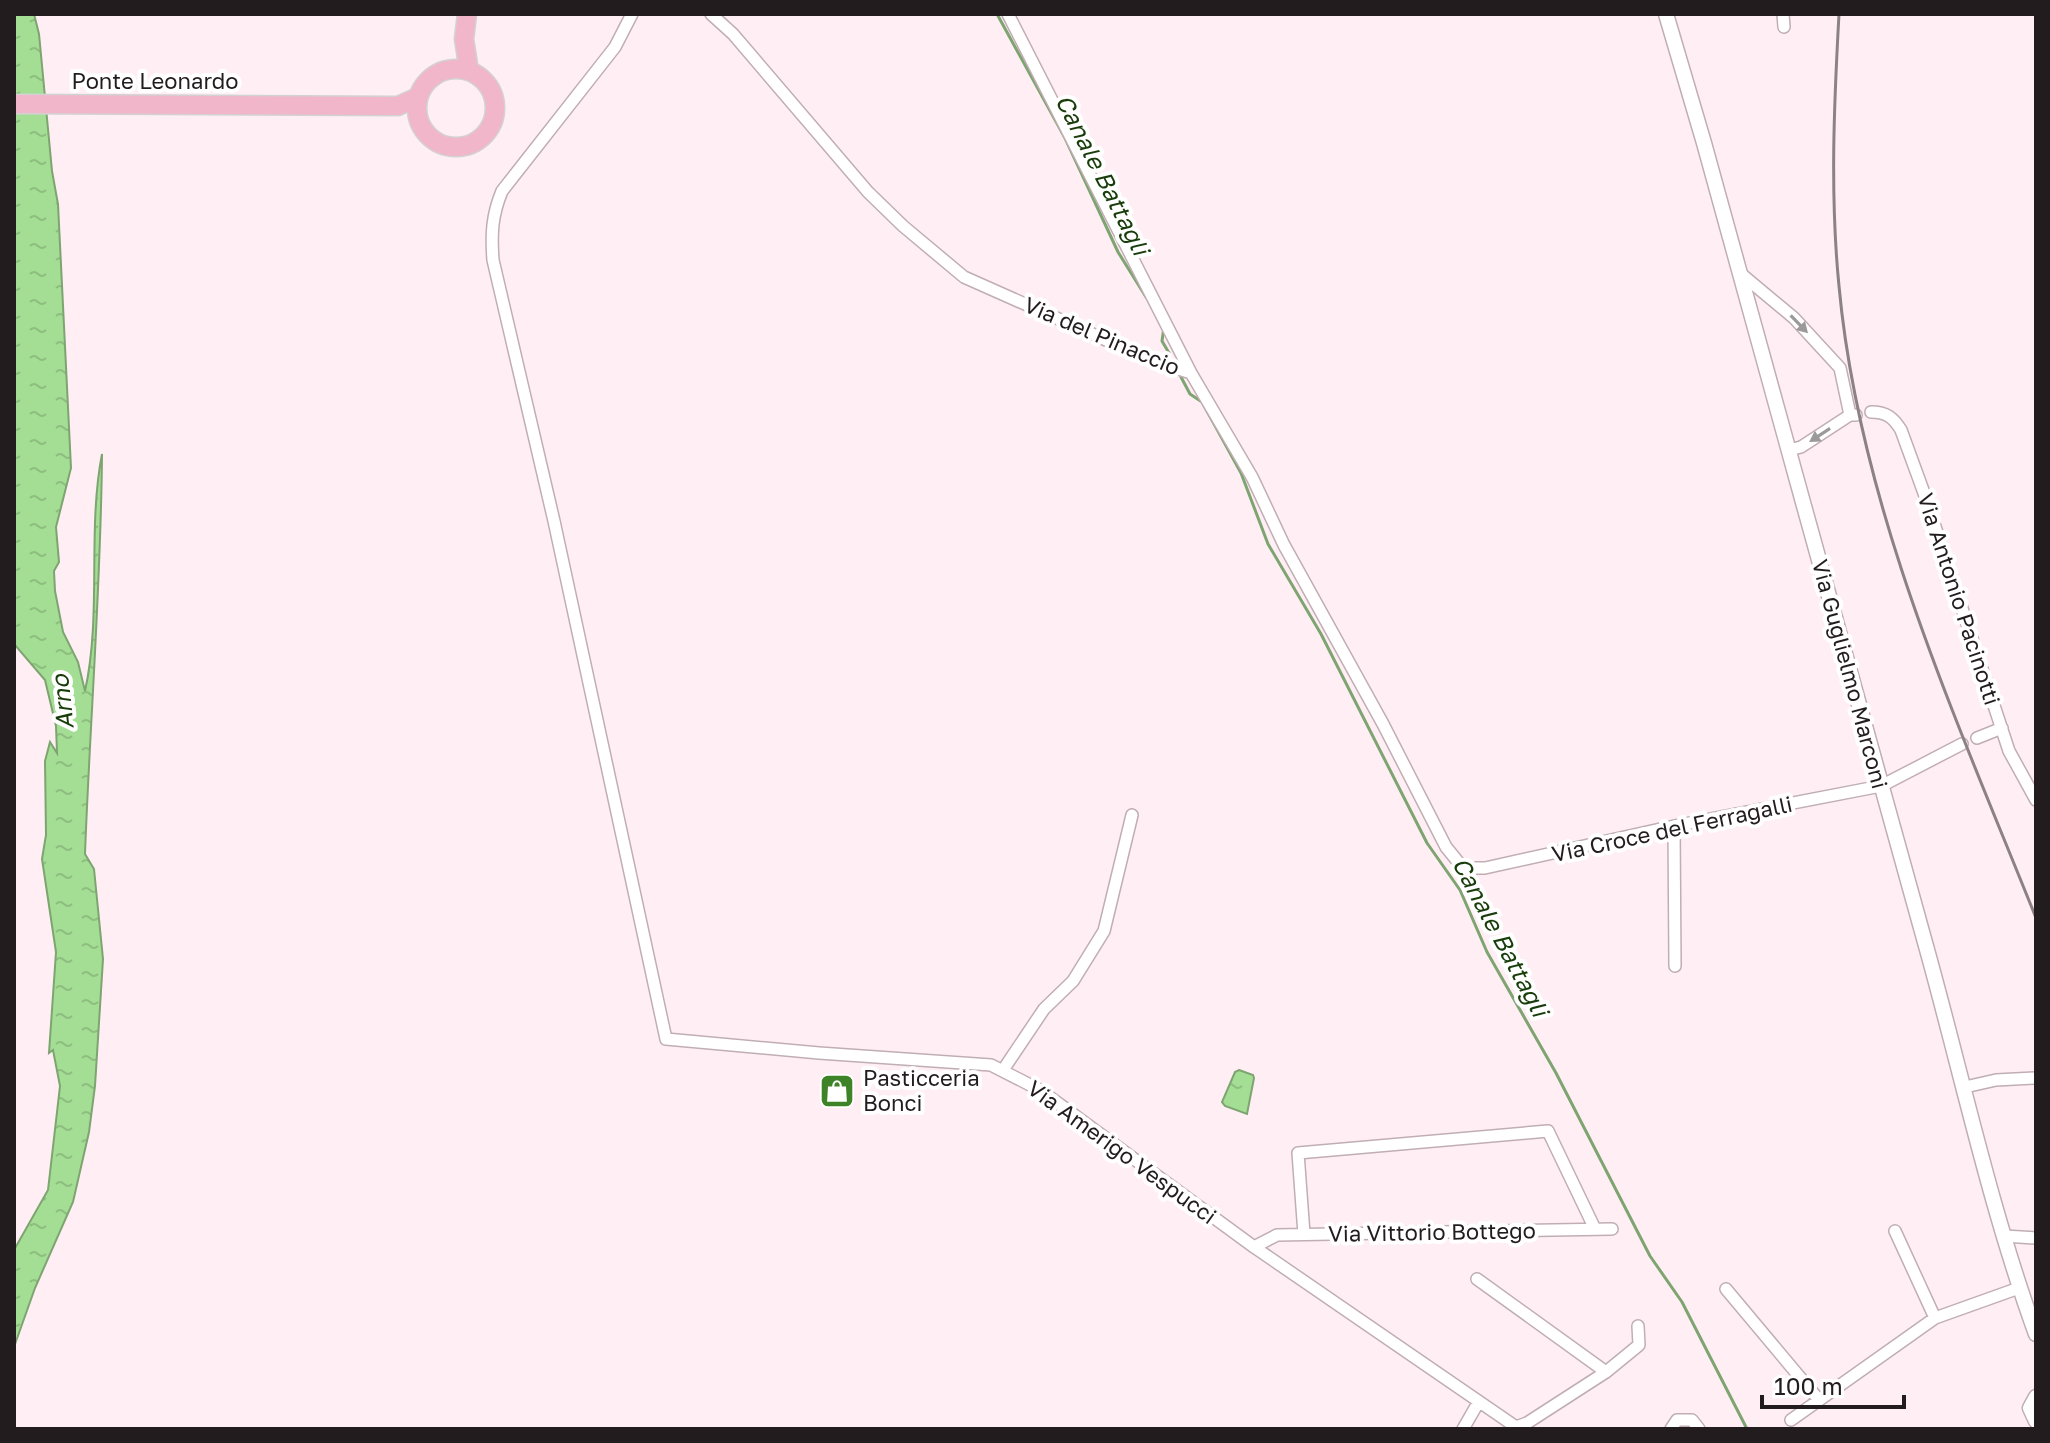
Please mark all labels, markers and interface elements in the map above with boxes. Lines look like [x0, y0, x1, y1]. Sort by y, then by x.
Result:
street label: Ponte Leonardo [71, 67, 239, 94]
water label: Canale Battagli [1049, 89, 1157, 262]
street label: Via del Pinaccio [1020, 291, 1184, 381]
one-way arrow [1789, 314, 1808, 333]
one-way arrow [1810, 427, 1831, 442]
street label: Via Antonio Pacinotti [1912, 489, 2007, 708]
street label: Via Guglielmo Marconi [1807, 556, 1894, 791]
water label: Arno [44, 672, 79, 731]
street label: Via Croce del Ferragalli [1549, 790, 1795, 867]
water label: Canale Battagli [1446, 852, 1557, 1024]
place label: Pasticceria Bonci [863, 1064, 980, 1116]
shop icon: Pasticceria Bonci [818, 1072, 856, 1110]
street label: Via Amerigo Vespucci [1023, 1074, 1222, 1229]
street label: Via Vittorio Bottego [1328, 1216, 1536, 1247]
scale bar [1762, 1359, 1904, 1409]
text: 100 m [1774, 1371, 1843, 1400]

